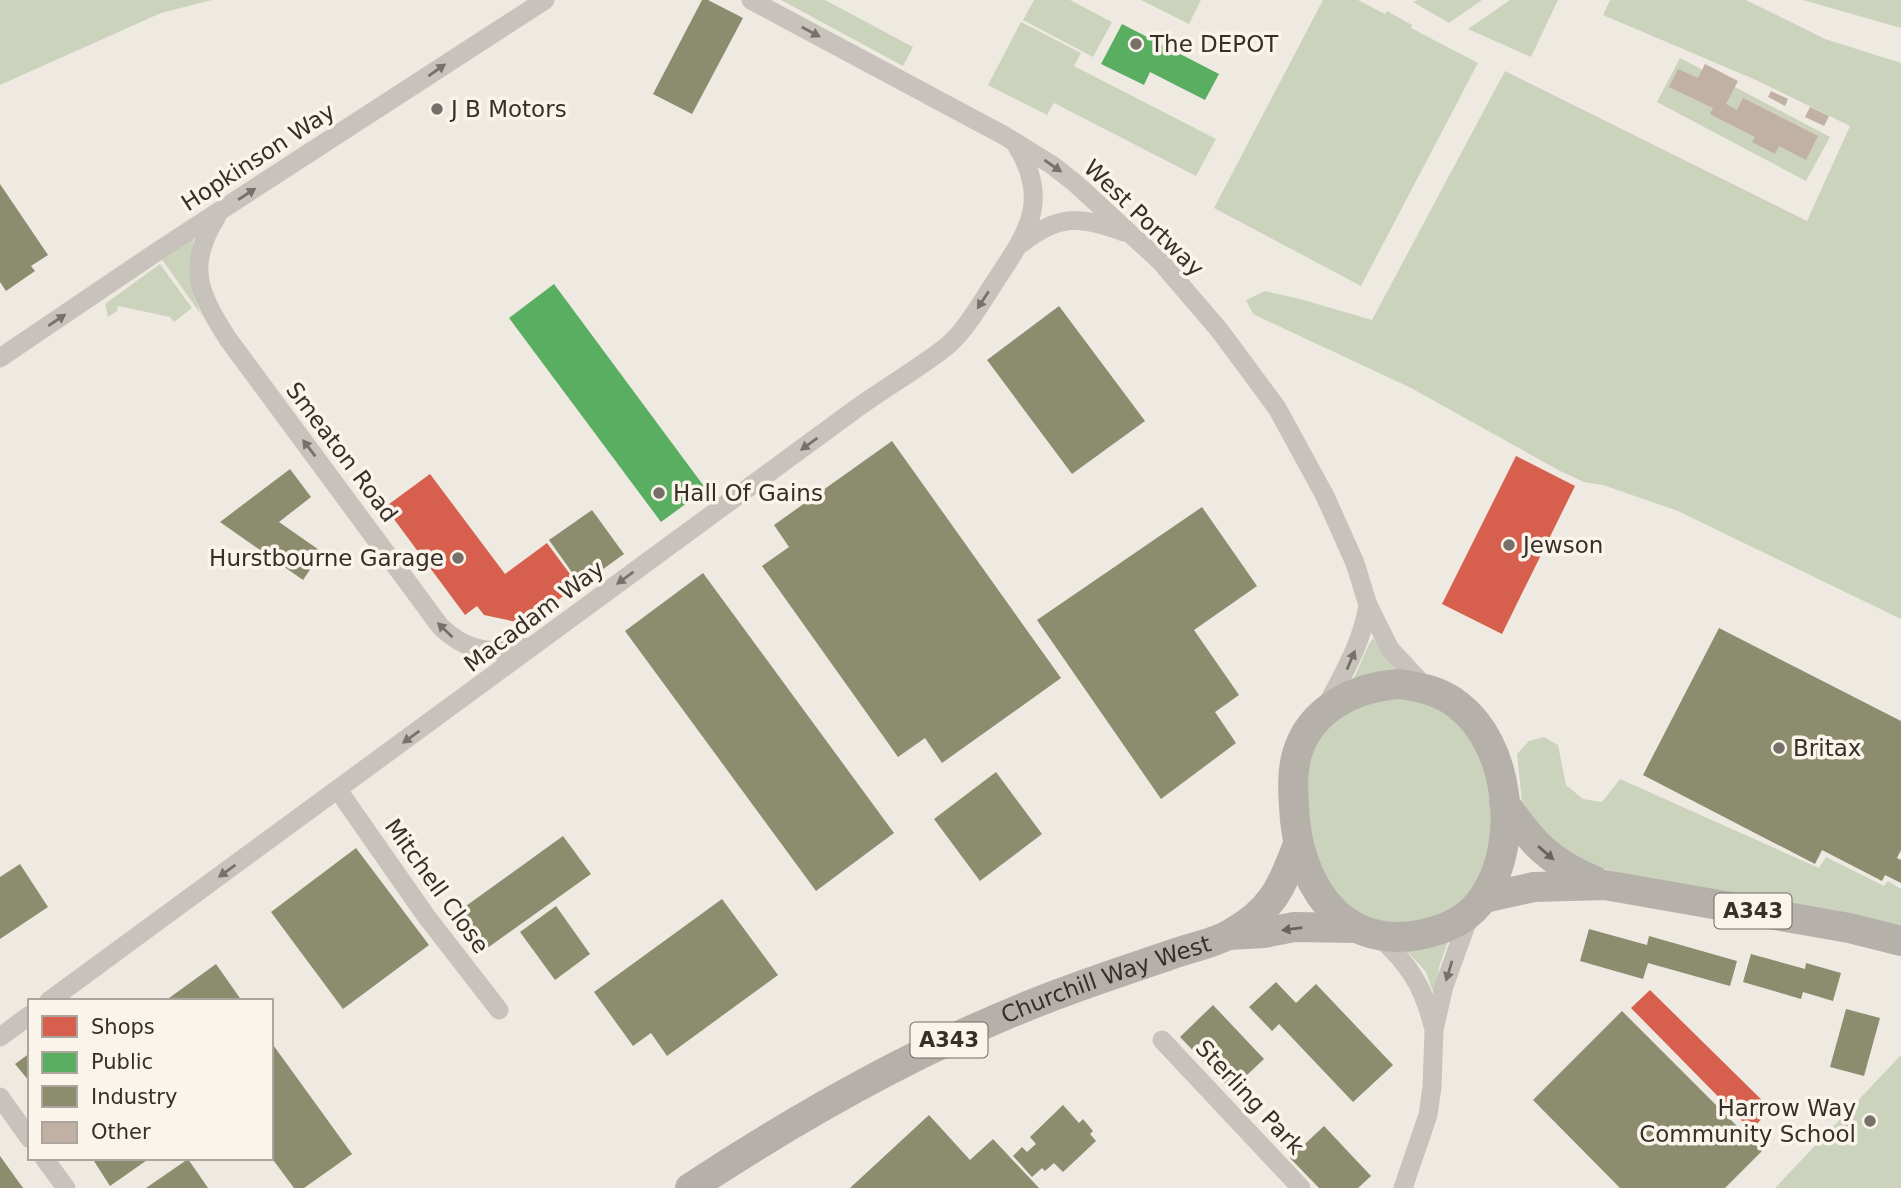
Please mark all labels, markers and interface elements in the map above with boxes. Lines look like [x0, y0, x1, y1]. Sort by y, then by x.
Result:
one-way arrow [802, 26, 821, 38]
place label: The DEPOT [1149, 31, 1279, 57]
marker: The DEPOT [1128, 36, 1144, 52]
one-way arrow [428, 63, 446, 77]
place label: J B Motors [449, 96, 567, 122]
street label: Hopkinson Way [177, 98, 339, 216]
marker: J B Motors [429, 101, 445, 117]
street label: West Portway [1079, 154, 1209, 282]
one-way arrow [1043, 160, 1063, 173]
one-way arrow [237, 188, 256, 201]
one-way arrow [976, 291, 990, 309]
one-way arrow [48, 313, 66, 327]
street label: Smeaton Road [281, 377, 403, 527]
one-way arrow [800, 437, 818, 451]
one-way arrow [303, 439, 317, 457]
place label: Hall Of Gains [673, 480, 823, 506]
marker: Hall Of Gains [651, 485, 667, 501]
place label: Jewson [1521, 532, 1603, 558]
marker: Jewson [1501, 537, 1517, 553]
place label: Hurstbourne Garage [209, 545, 444, 571]
marker: Hurstbourne Garage [450, 550, 466, 566]
street label: Macadam Way [459, 555, 609, 677]
one-way arrow [616, 571, 635, 585]
one-way arrow [437, 622, 454, 639]
one-way arrow [1345, 649, 1356, 670]
one-way arrow [402, 730, 420, 744]
place label: Britax [1793, 735, 1861, 761]
marker: Britax [1771, 740, 1787, 756]
street label: Mitchell Close [380, 814, 494, 958]
one-way arrow [1537, 845, 1555, 861]
one-way arrow [218, 864, 236, 878]
road number: A343 [1714, 894, 1792, 928]
one-way arrow [1281, 923, 1303, 934]
street label: Churchill Way West [997, 930, 1214, 1028]
one-way arrow [1443, 961, 1453, 982]
legend [28, 999, 273, 1160]
text: Shops [91, 1015, 155, 1039]
road number: A343 [911, 1023, 988, 1058]
street label: Sterling Park [1191, 1035, 1310, 1160]
text: Public [91, 1050, 153, 1074]
text: Industry [91, 1085, 177, 1109]
place label: Harrow Way Community School [1639, 1095, 1856, 1147]
marker: Harrow Way Community School [1862, 1113, 1878, 1129]
text: Other [91, 1120, 151, 1144]

